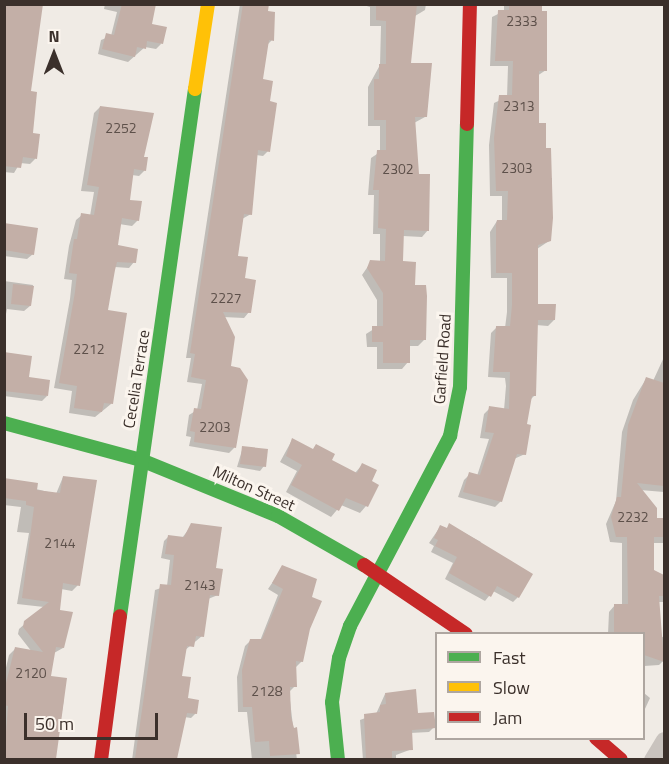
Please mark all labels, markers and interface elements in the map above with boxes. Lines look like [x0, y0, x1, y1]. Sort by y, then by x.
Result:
house number: 2333 [506, 13, 538, 29]
north arrow [24, 24, 84, 84]
text: N [48, 24, 60, 48]
house number: 2313 [503, 98, 535, 114]
house number: 2252 [105, 120, 137, 136]
house number: 2303 [501, 160, 533, 176]
house number: 2302 [382, 161, 414, 177]
house number: 2227 [210, 290, 242, 306]
street label: Garfield Road [429, 313, 455, 405]
street label: Cecelia Terrace [119, 328, 153, 430]
house number: 2212 [73, 341, 105, 357]
house number: 2203 [199, 419, 231, 435]
street label: Milton Street [210, 461, 298, 515]
house number: 2232 [617, 509, 649, 525]
house number: 2144 [44, 535, 76, 551]
house number: 2143 [184, 577, 216, 593]
legend [435, 632, 645, 740]
text: Fast [493, 644, 526, 671]
house number: 2120 [15, 665, 47, 681]
text: Slow [493, 674, 530, 701]
house number: 2128 [251, 683, 283, 699]
scale bar [27, 701, 160, 739]
text: Jam [493, 704, 522, 731]
text: 50 m [35, 710, 74, 737]

